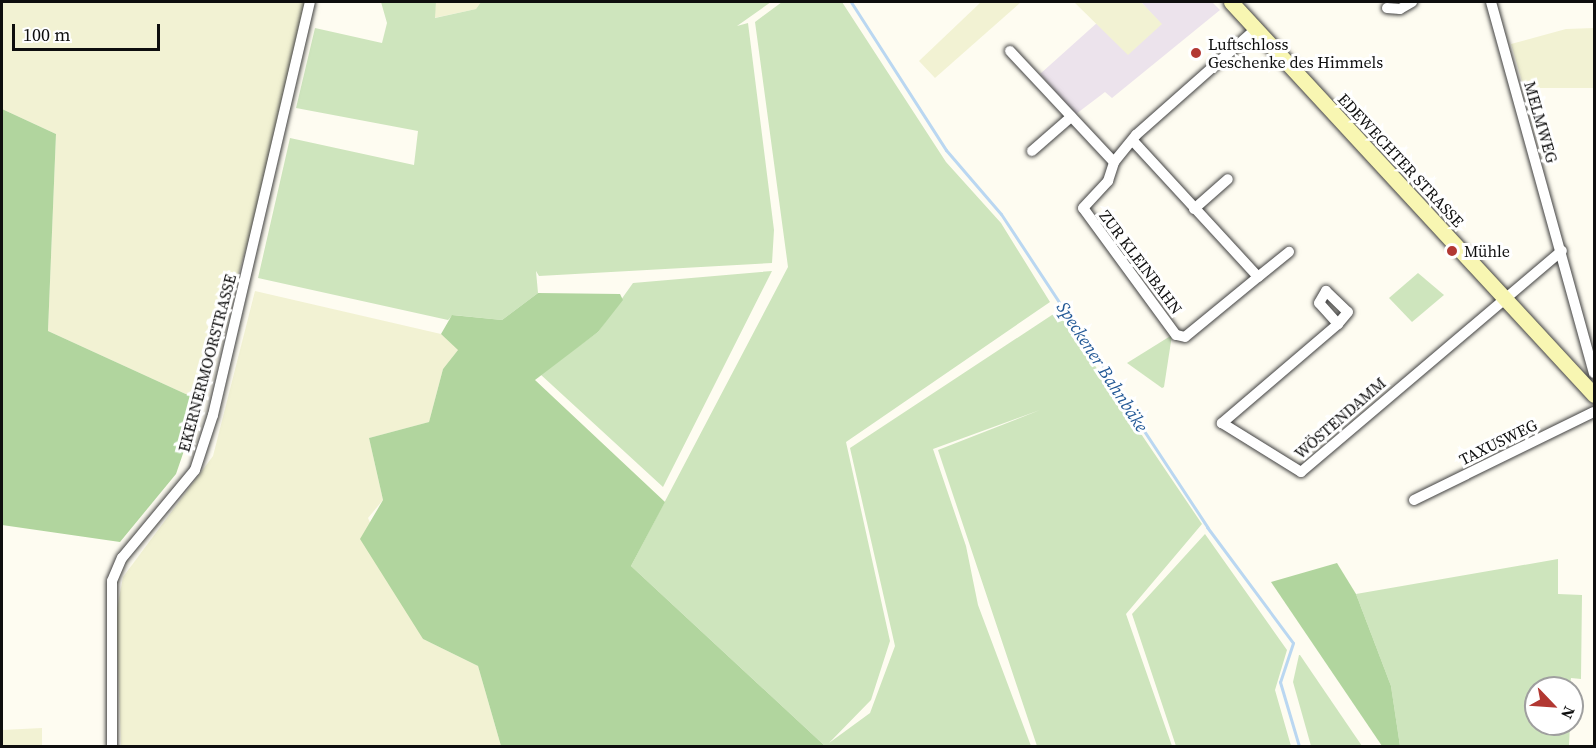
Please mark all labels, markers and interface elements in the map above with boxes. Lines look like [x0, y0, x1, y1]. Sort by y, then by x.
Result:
scale bar [15, 12, 164, 50]
text: 100 m [23, 22, 70, 47]
place label: Luftschloss Geschenke des Himmels [1208, 34, 1383, 72]
marker: Luftschloss Geschenke des Himmels [1189, 46, 1203, 60]
street label: MELMWEG [1520, 79, 1562, 165]
street label: EDEWECHTER STRASSE [1334, 89, 1468, 231]
street label: ZUR KLEINBAHN [1096, 206, 1186, 318]
place label: Mühle [1464, 241, 1510, 261]
marker: Mühle [1445, 244, 1459, 258]
street label: EKERNERMOORSTRASSE [174, 272, 240, 454]
water label: Speckener Bahnbäke [1052, 298, 1152, 436]
street label: WÖSTENDAMM [1290, 373, 1390, 463]
street label: TAXUSWEG [1456, 415, 1540, 469]
north arrow [1524, 676, 1584, 736]
text: N [1556, 703, 1581, 723]

